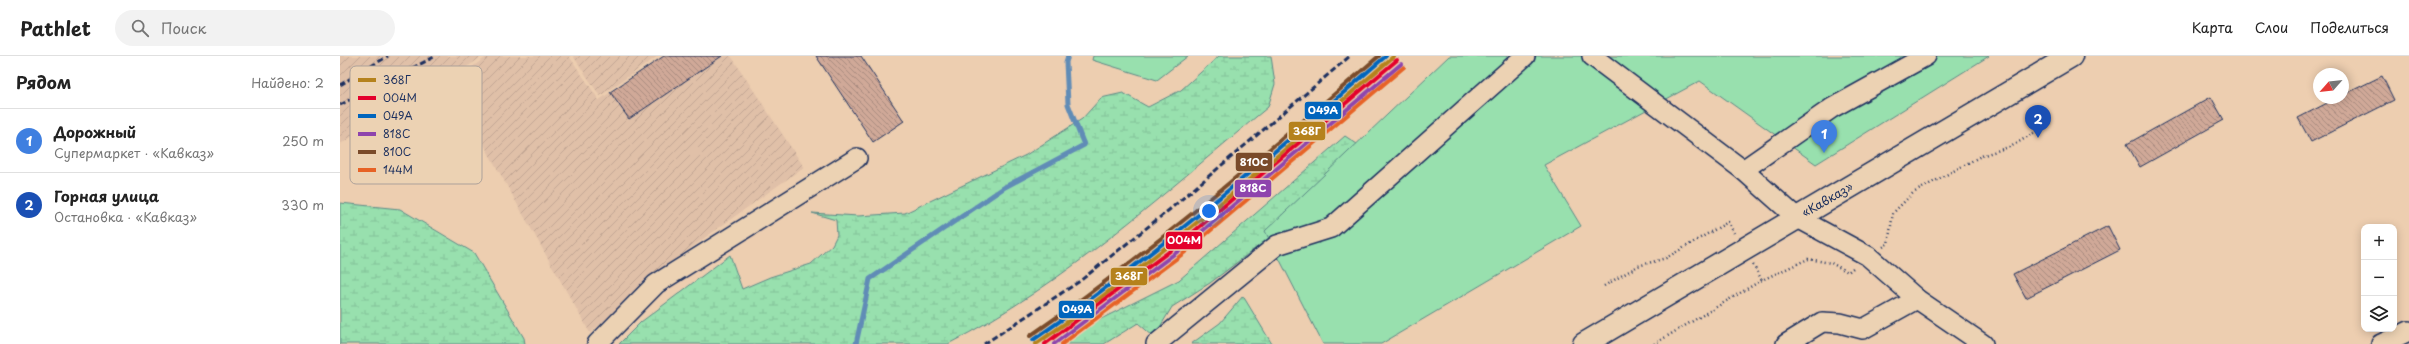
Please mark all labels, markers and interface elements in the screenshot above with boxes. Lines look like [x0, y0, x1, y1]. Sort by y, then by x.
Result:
search box [115, 10, 395, 46]
text: Pathlet [20, 14, 91, 42]
text: Поиск [161, 16, 206, 39]
icon: search [129, 17, 151, 39]
text: Карта [2192, 17, 2233, 38]
text: Слои [2255, 17, 2288, 38]
text: Поделиться [2310, 17, 2389, 38]
legend [350, 66, 482, 184]
north arrow [2313, 68, 2349, 104]
text: Рядом [16, 69, 71, 95]
text: 368Г [383, 71, 411, 88]
text: Найдено: 2 [251, 73, 324, 92]
text: 004М [383, 89, 417, 106]
line badge: 049А [1304, 101, 1342, 120]
text: 049А [1308, 101, 1339, 118]
pin: 2 [2025, 105, 2051, 138]
text: 049А [383, 107, 413, 124]
text: Дорожный [54, 120, 136, 143]
pin: 1 [1811, 120, 1837, 153]
line badge: 368Г [1288, 121, 1326, 141]
text: 368Г [1293, 122, 1322, 139]
text: 818С [383, 125, 410, 142]
text: 1 [26, 131, 32, 150]
text: 250 m [282, 131, 324, 150]
text: Супермаркет · «Кавказ» [54, 143, 214, 162]
text: 810С [383, 143, 411, 160]
line badge: 810С [1235, 152, 1273, 172]
text: 810С [1240, 153, 1268, 170]
text: 144М [383, 161, 413, 178]
street label: «Кавказ» [1798, 177, 1856, 221]
line badge: 818С [1234, 179, 1272, 198]
text: 818С [1239, 179, 1267, 196]
text: Горная улица [54, 184, 159, 207]
text: 2 [24, 195, 34, 214]
text: 330 m [281, 195, 324, 214]
your location [1199, 201, 1219, 221]
text: Остановка · «Кавказ» [54, 207, 197, 226]
map controls [2361, 224, 2397, 332]
button: + [2361, 224, 2397, 260]
line badge: 004М [1165, 231, 1203, 250]
text: 004М [1167, 231, 1201, 248]
button: − [2361, 260, 2397, 296]
line badge: 368Г [1110, 267, 1148, 286]
text: 368Г [1115, 267, 1144, 284]
button: layers [2361, 296, 2397, 332]
line badge: 049А [1058, 300, 1095, 319]
text: 049А [1062, 300, 1093, 317]

